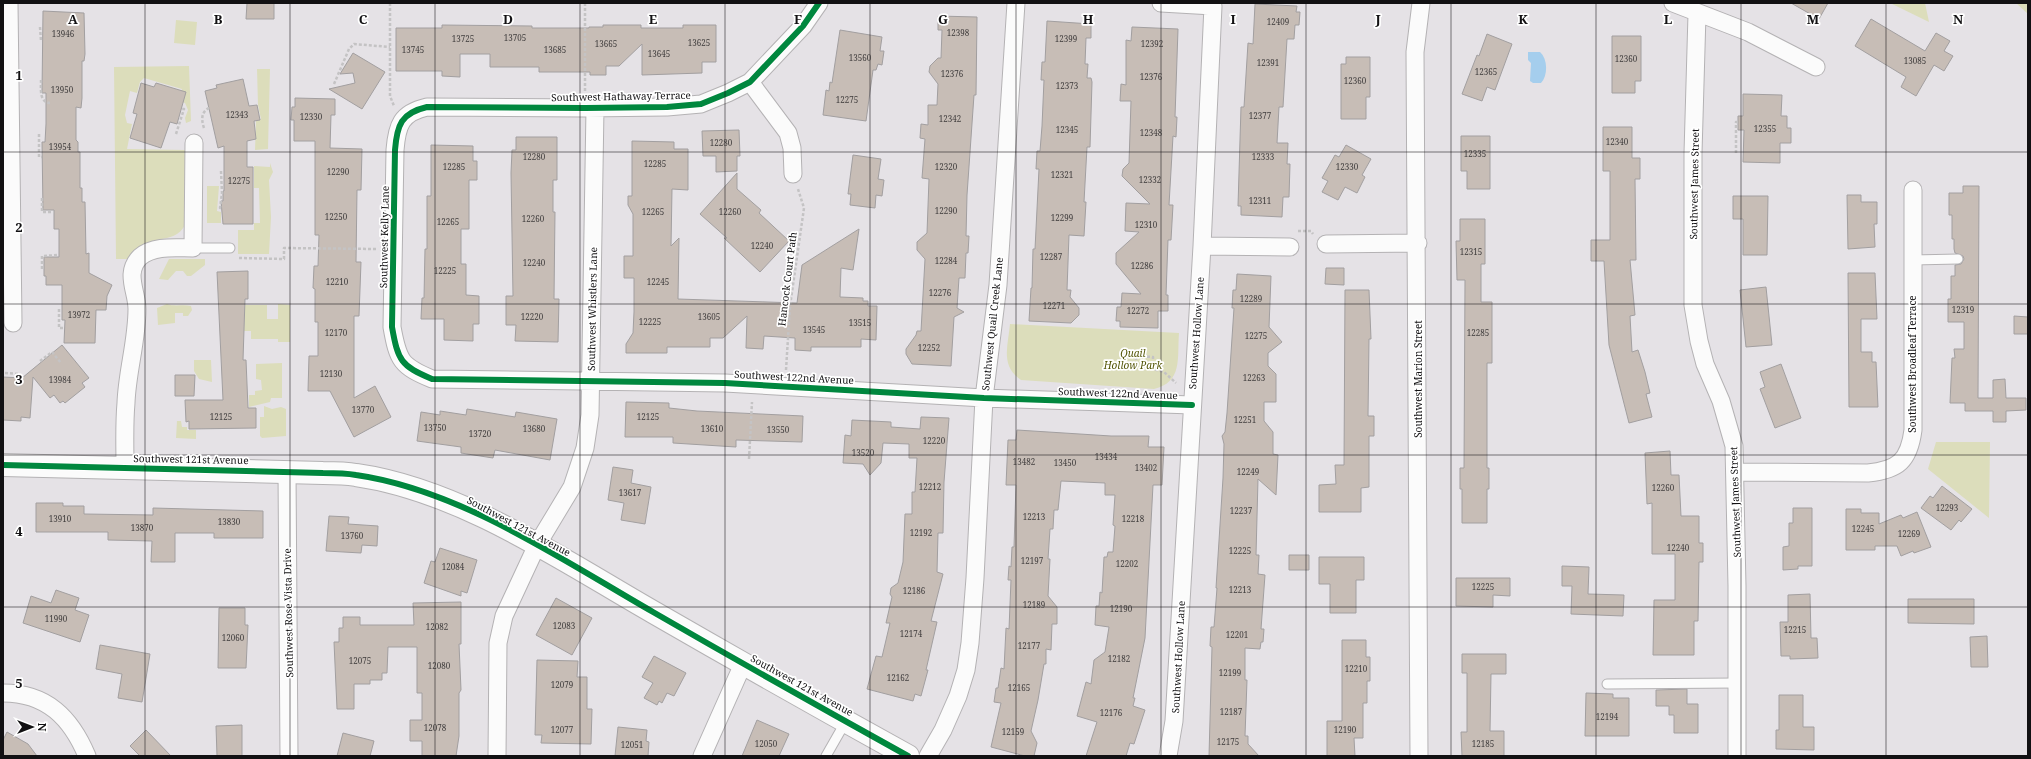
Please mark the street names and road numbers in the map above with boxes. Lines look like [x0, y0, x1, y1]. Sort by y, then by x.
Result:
street label: Southwest Hathaway Terrace [551, 88, 691, 104]
street label: Southwest James Street [1686, 128, 1702, 240]
street label: Southwest Kelly Lane [376, 186, 392, 288]
street label: Hancock Court Path [774, 231, 800, 327]
street label: Southwest Whistlers Lane [584, 247, 600, 371]
street label: Southwest Quail Creek Lane [978, 257, 1006, 391]
street label: Southwest Hollow Lane [1185, 276, 1207, 390]
street label: Southwest Broadleaf Terrace [1905, 295, 1919, 433]
street label: Southwest Marion Street [1411, 320, 1425, 438]
street label: Southwest 122nd Avenue [734, 367, 854, 387]
street label: Southwest 122nd Avenue [1058, 384, 1178, 402]
street label: Southwest James Street [1726, 446, 1744, 558]
street label: Southwest 121st Avenue [133, 451, 249, 467]
street label: Southwest 121st Avenue [465, 493, 573, 559]
street label: Southwest Rose Vista Drive [280, 548, 296, 678]
street label: Southwest Hollow Lane [1168, 600, 1188, 714]
street label: Southwest 121st Avenue [748, 651, 856, 719]

